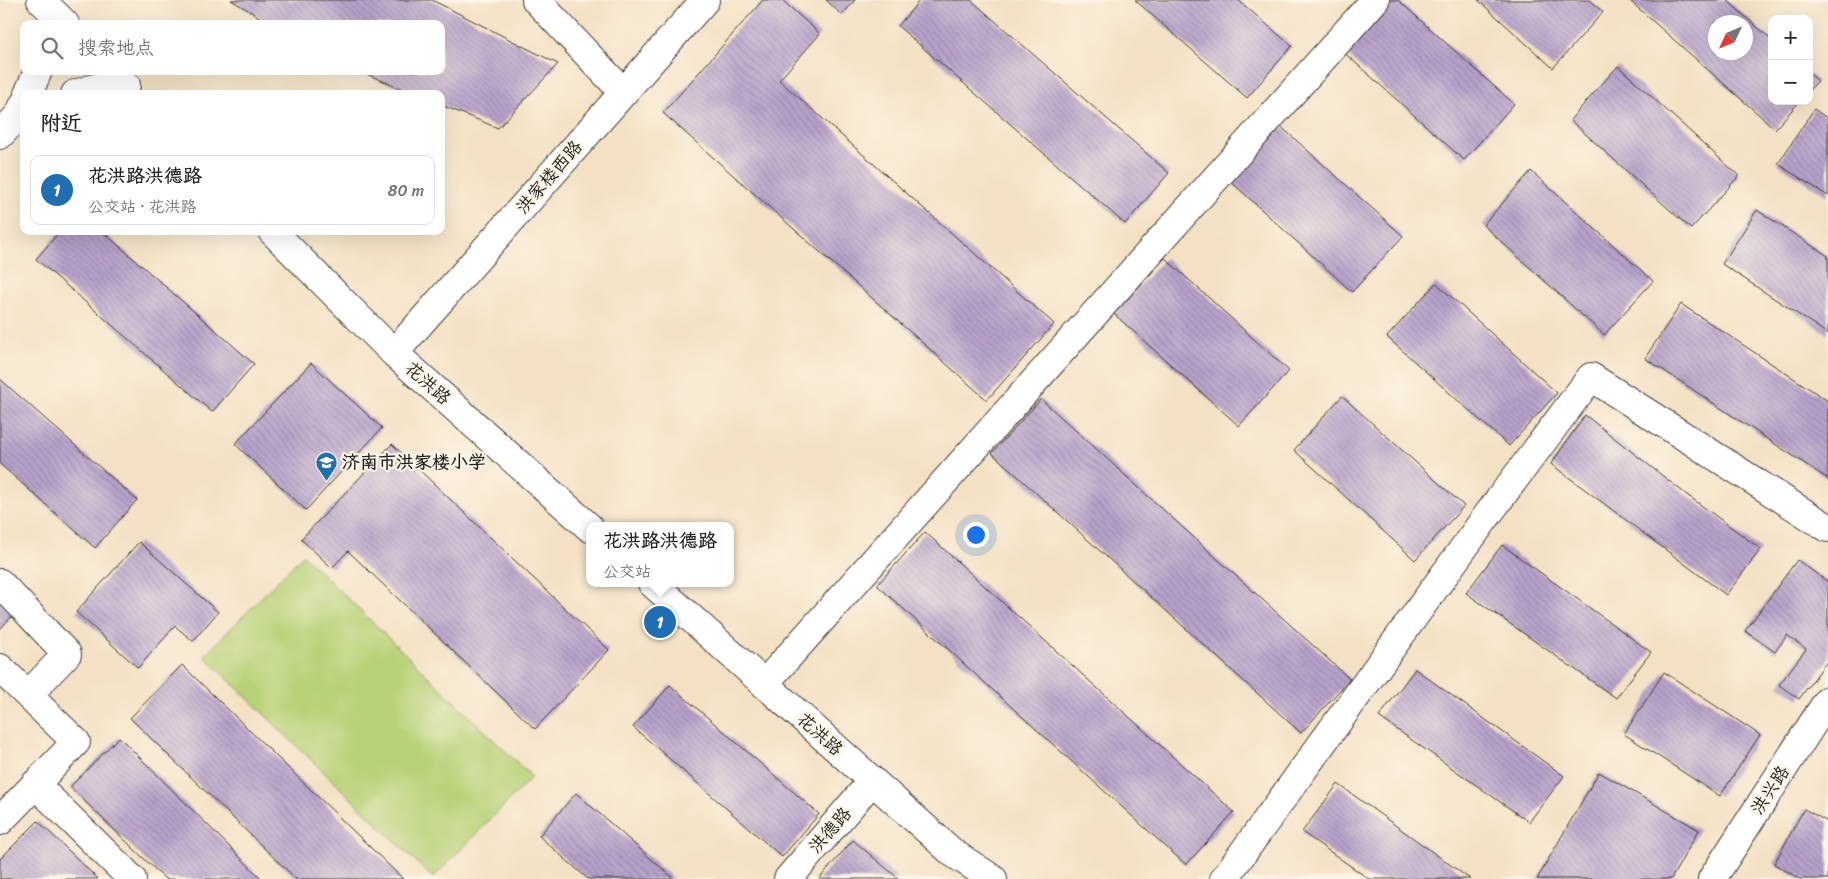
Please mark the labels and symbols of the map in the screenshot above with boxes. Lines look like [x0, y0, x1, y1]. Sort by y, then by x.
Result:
north arrow [1708, 15, 1753, 60]
street label: 洪家楼西路 [507, 133, 591, 221]
street label: 花洪路 [397, 353, 459, 413]
place label: 济南市洪家楼小学 [342, 446, 486, 478]
school or university icon: 济南市洪家楼小学 [314, 450, 338, 481]
your location [963, 522, 989, 548]
pin: 1 [644, 603, 676, 641]
street label: 花洪路 [789, 704, 851, 764]
street label: 洪兴路 [1742, 759, 1798, 821]
street label: 洪德路 [800, 799, 860, 861]

